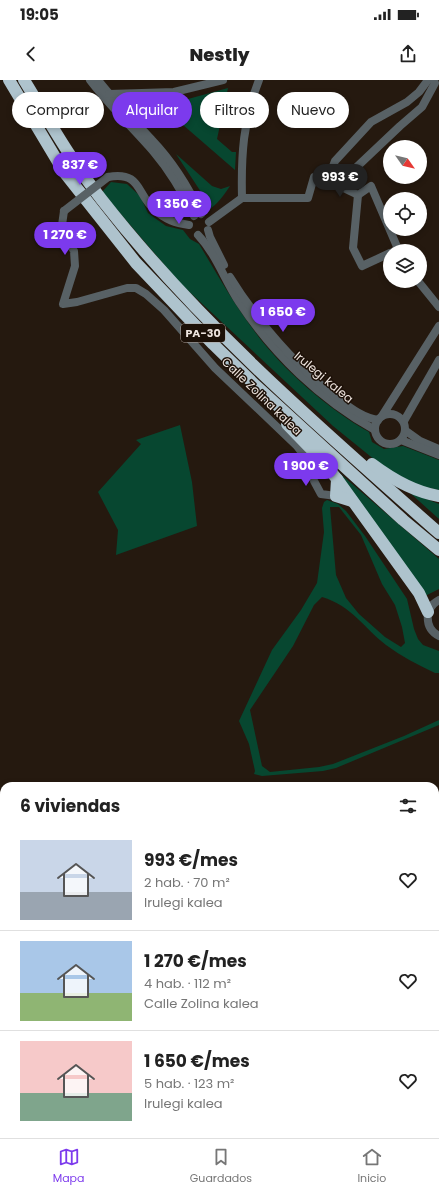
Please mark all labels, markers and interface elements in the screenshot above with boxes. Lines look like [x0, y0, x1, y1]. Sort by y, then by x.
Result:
text: 19:05 [20, 4, 59, 25]
text: Nestly [190, 42, 250, 67]
icon: back [20, 43, 42, 65]
icon: share [397, 43, 419, 65]
chip: Comprar [12, 92, 104, 128]
chip: Alquilar [112, 92, 192, 128]
chip: Filtros [200, 92, 269, 128]
chip: Nuevo [277, 92, 349, 128]
north arrow [383, 140, 427, 184]
map controls [383, 140, 427, 288]
pin: 837 € [52, 152, 108, 186]
text: 837 € [62, 155, 98, 174]
pin: 993 € [312, 164, 368, 198]
text: 993 € [322, 167, 358, 186]
pin: 1 350 € [142, 191, 216, 225]
button: locate [383, 192, 427, 236]
text: 1 350 € [156, 194, 202, 213]
pin: 1 270 € [28, 222, 102, 256]
text: 1 270 € [43, 225, 87, 244]
button: layers [383, 244, 427, 288]
pin: 1 650 € [246, 299, 320, 333]
text: 1 650 € [260, 302, 306, 321]
road number: PA-30 [181, 324, 225, 342]
street label: Irulegi kalea [291, 347, 357, 407]
street label: Calle Zolina kalea [218, 353, 306, 439]
pin: 1 900 € [269, 453, 343, 487]
text: 1 900 € [283, 456, 329, 475]
text: 6 viviendas [20, 794, 120, 818]
icon: filters [397, 795, 419, 817]
text: 993 €/mes [144, 848, 238, 872]
icon: home [52, 856, 100, 904]
icon: heart [397, 869, 419, 891]
text: 2 hab. · 70 m² [144, 873, 230, 892]
text: Irulegi kalea [144, 893, 223, 912]
text: 1 270 €/mes [144, 949, 247, 973]
icon: home [52, 957, 100, 1005]
icon: heart [397, 970, 419, 992]
text: 4 hab. · 112 m² [144, 974, 231, 993]
text: Calle Zolina kalea [144, 994, 259, 1013]
text: 1 650 €/mes [144, 1049, 250, 1073]
icon: home [52, 1057, 100, 1105]
icon: heart [397, 1070, 419, 1092]
text: 5 hab. · 123 m² [144, 1074, 234, 1093]
text: Irulegi kalea [144, 1094, 223, 1113]
tab: Mapa [53, 1146, 84, 1187]
tab: Guardados [190, 1146, 252, 1187]
tab: Inicio [357, 1146, 386, 1187]

